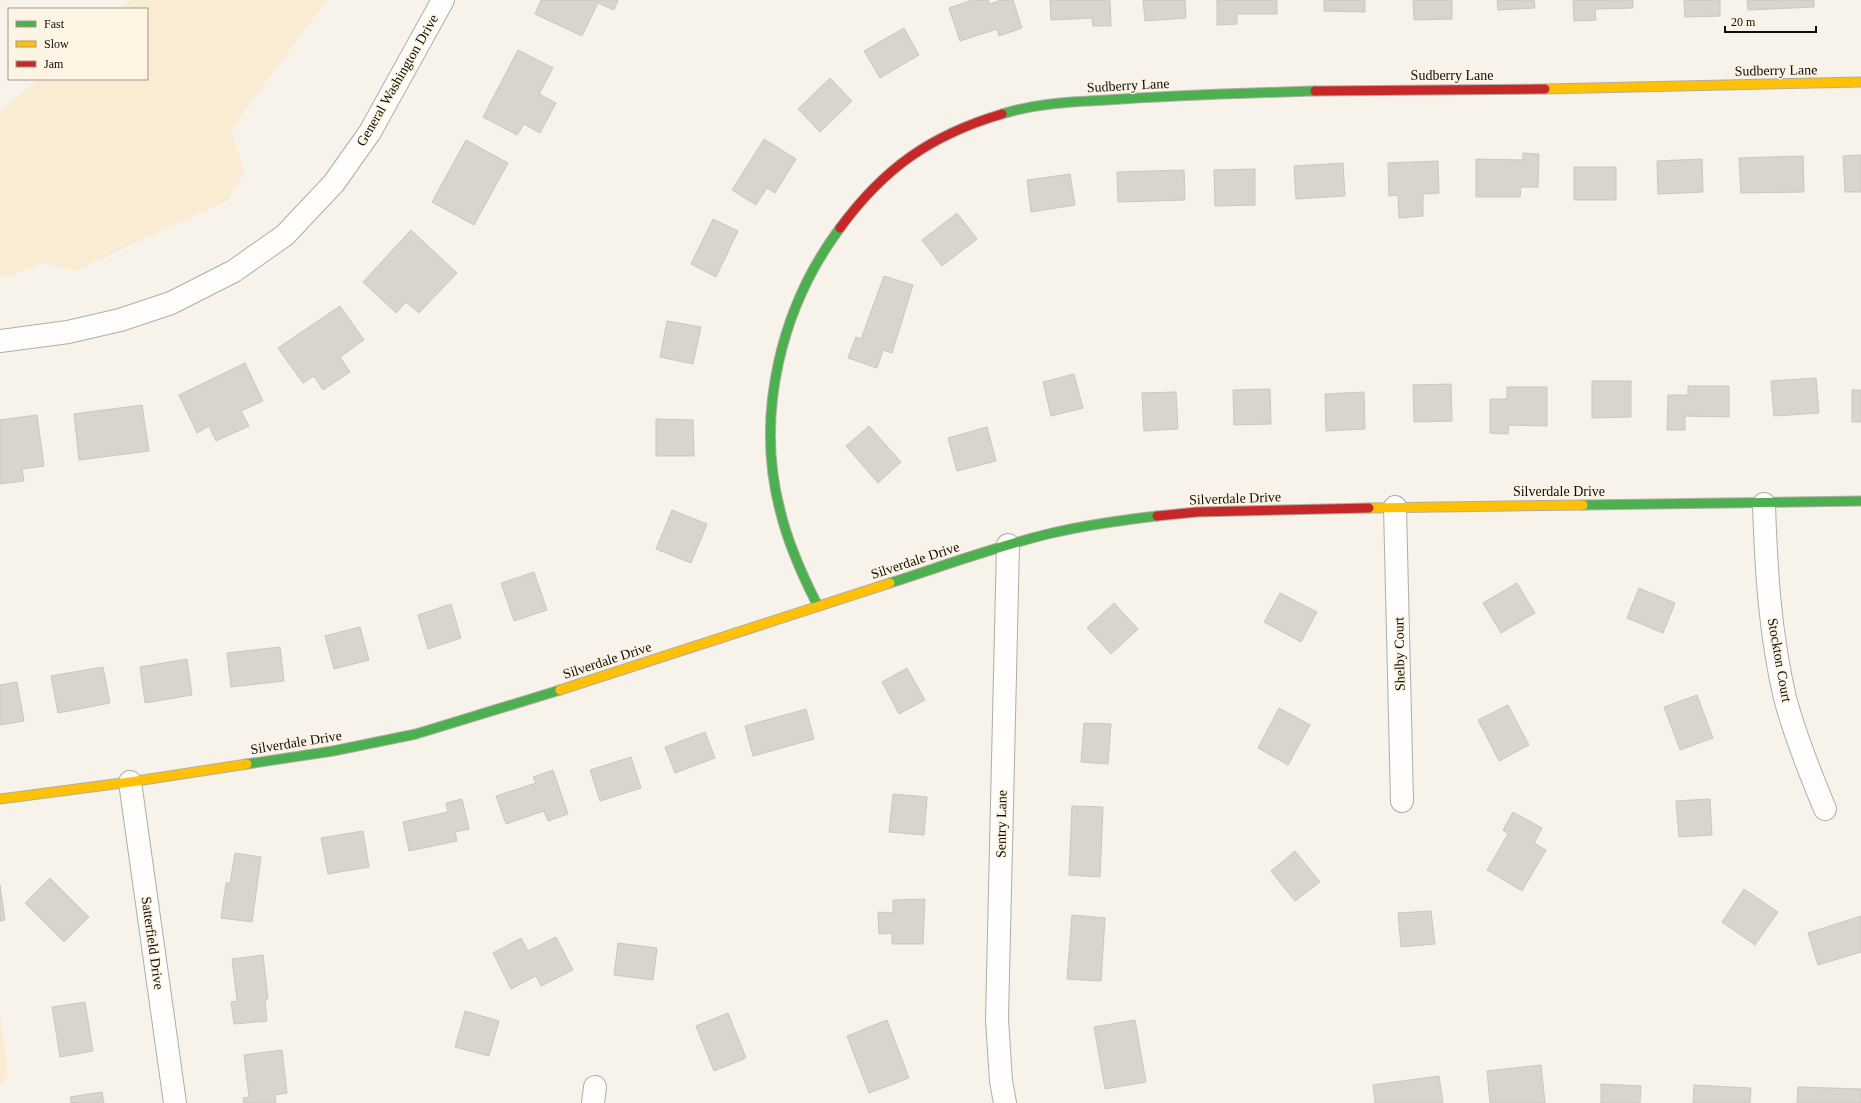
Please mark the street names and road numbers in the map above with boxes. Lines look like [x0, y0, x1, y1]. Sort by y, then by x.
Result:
street label: General Washington Drive [354, 12, 441, 149]
street label: Sudberry Lane [1734, 62, 1818, 79]
street label: Sudberry Lane [1411, 68, 1493, 83]
street label: Sudberry Lane [1086, 76, 1170, 95]
street label: Silverdale Drive [1513, 484, 1605, 499]
street label: Silverdale Drive [1189, 489, 1281, 508]
street label: Silverdale Drive [869, 539, 961, 582]
street label: Shelby Court [1391, 617, 1408, 691]
street label: Stockton Court [1765, 617, 1794, 703]
street label: Silverdale Drive [561, 639, 653, 682]
street label: Silverdale Drive [249, 728, 343, 757]
street label: Sentry Lane [993, 790, 1010, 858]
street label: Satterfield Drive [139, 896, 166, 991]

